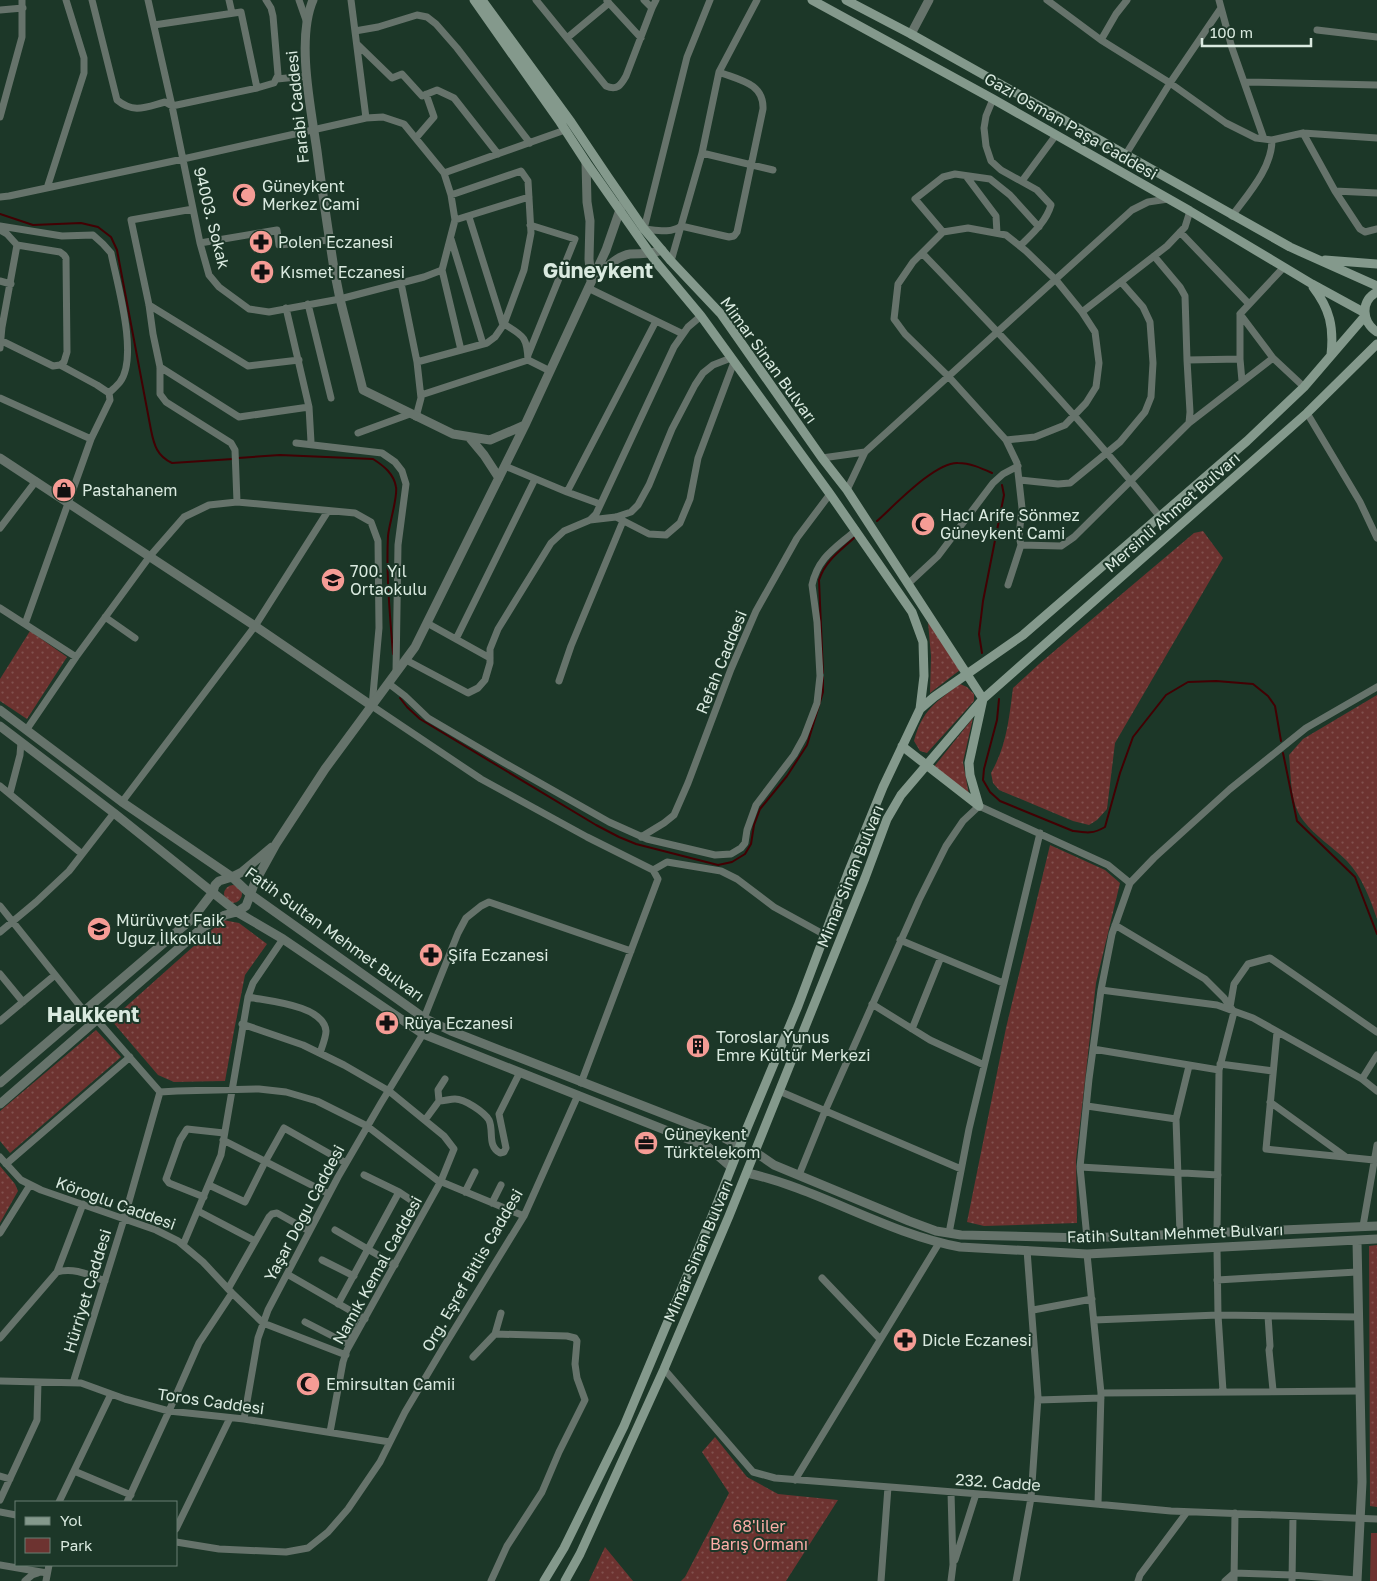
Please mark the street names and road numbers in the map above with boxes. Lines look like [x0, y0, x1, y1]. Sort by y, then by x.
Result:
street label: Farabi Caddesi [281, 50, 313, 164]
street label: Gazi Osman Paşa Caddesi [981, 68, 1161, 184]
street label: 94003. Sokak [190, 165, 234, 271]
street label: Mimar Sinan Bulvarı [716, 293, 822, 427]
street label: Mersinli Ahmet Bulvarı [1100, 448, 1244, 576]
street label: Refah Caddesi [691, 607, 751, 717]
street label: Mimar Sinan Bulvarı [812, 802, 888, 950]
street label: Fatih Sultan Mehmet Bulvarı [242, 862, 428, 1006]
street label: Yaşar Doğu Caddesi [260, 1141, 348, 1285]
street label: Köroğlu Caddesi [53, 1172, 179, 1234]
street label: Mimar Sinan Bulvarı [659, 1177, 737, 1325]
street label: Org. Eşref Bitlis Caddesi [417, 1185, 527, 1355]
street label: Namık Kemal Caddesi [328, 1192, 426, 1348]
street label: Fatih Sultan Mehmet Bulvarı [1066, 1219, 1284, 1247]
street label: Hürriyet Caddesi [59, 1227, 115, 1355]
street label: Toros Caddesi [156, 1384, 266, 1418]
street label: 232. Cadde [955, 1469, 1041, 1495]

